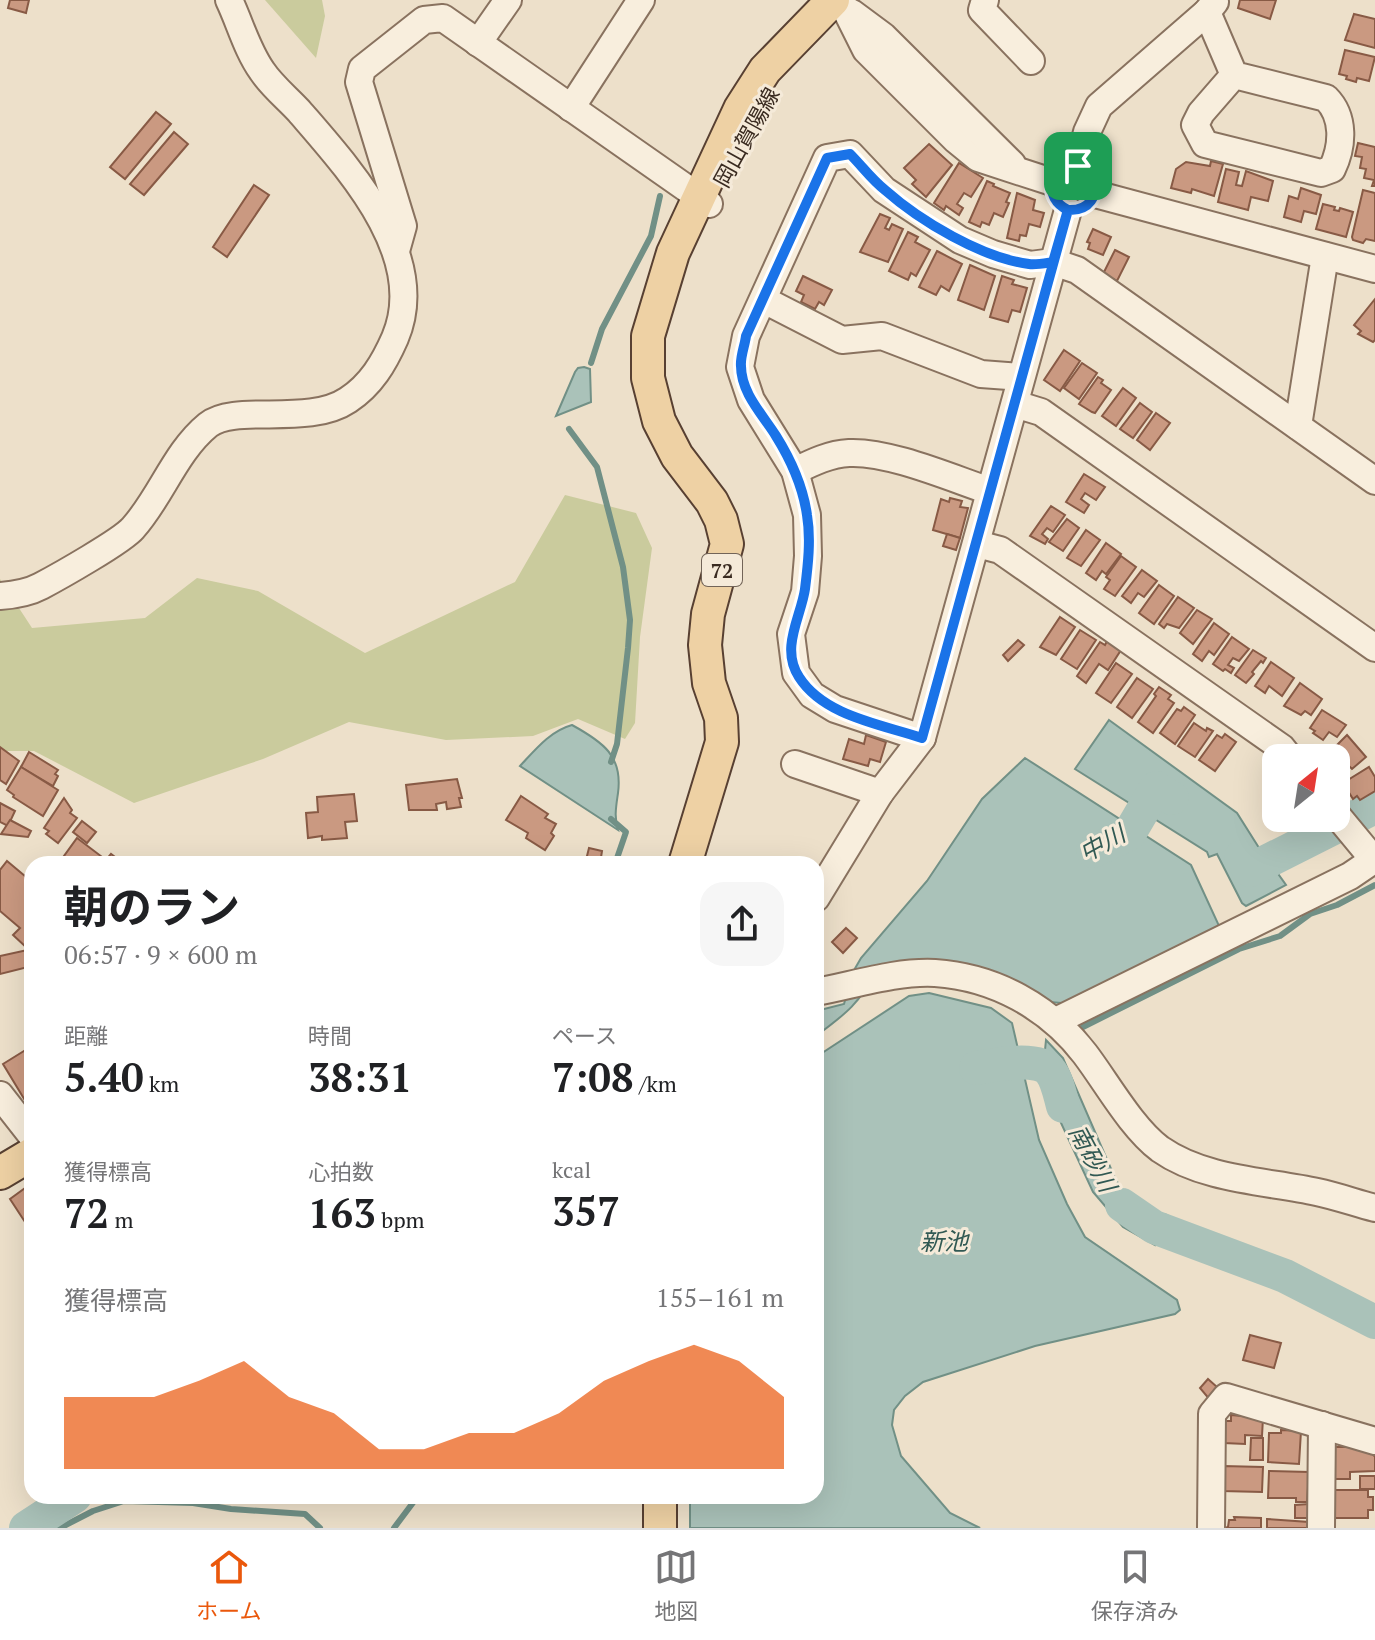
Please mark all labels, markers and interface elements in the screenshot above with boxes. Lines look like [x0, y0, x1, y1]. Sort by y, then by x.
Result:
street label: 岡山賀陽線 [707, 82, 785, 192]
pin [1044, 132, 1112, 200]
icon: arrive [1056, 144, 1100, 188]
road number: 72 [702, 554, 742, 586]
north arrow [1262, 744, 1350, 832]
map controls [1262, 744, 1350, 832]
water label: 中川 [1073, 816, 1133, 869]
text: 朝のラン [64, 877, 240, 936]
button: share [700, 882, 784, 966]
text: 06:57 · 9 × 600 m [64, 937, 258, 971]
text: 距離 [64, 1021, 108, 1050]
text: 時間 [308, 1021, 352, 1050]
text: ペース [552, 1021, 617, 1050]
text: 5.40 [64, 1050, 144, 1103]
text: 38:31 [308, 1050, 412, 1103]
text: 7:08 [552, 1050, 634, 1103]
text: km [144, 1069, 179, 1098]
text: /km [634, 1069, 677, 1098]
water label: 南砂川 [1062, 1119, 1125, 1200]
text: kcal [552, 1155, 591, 1184]
text: 獲得標高 [64, 1157, 152, 1186]
text: 心拍数 [308, 1157, 374, 1186]
text: 357 [552, 1184, 620, 1237]
text: 72 [64, 1186, 109, 1239]
text: 163 [308, 1186, 376, 1239]
text: m [109, 1205, 134, 1234]
text: bpm [376, 1205, 425, 1234]
water label: 新池 [920, 1225, 970, 1257]
text: 155–161 m [656, 1280, 784, 1314]
text: 獲得標高 [64, 1283, 168, 1317]
tab: ホーム [196, 1545, 262, 1625]
tab: 地図 [654, 1545, 698, 1625]
tab: 保存済み [1091, 1545, 1179, 1625]

